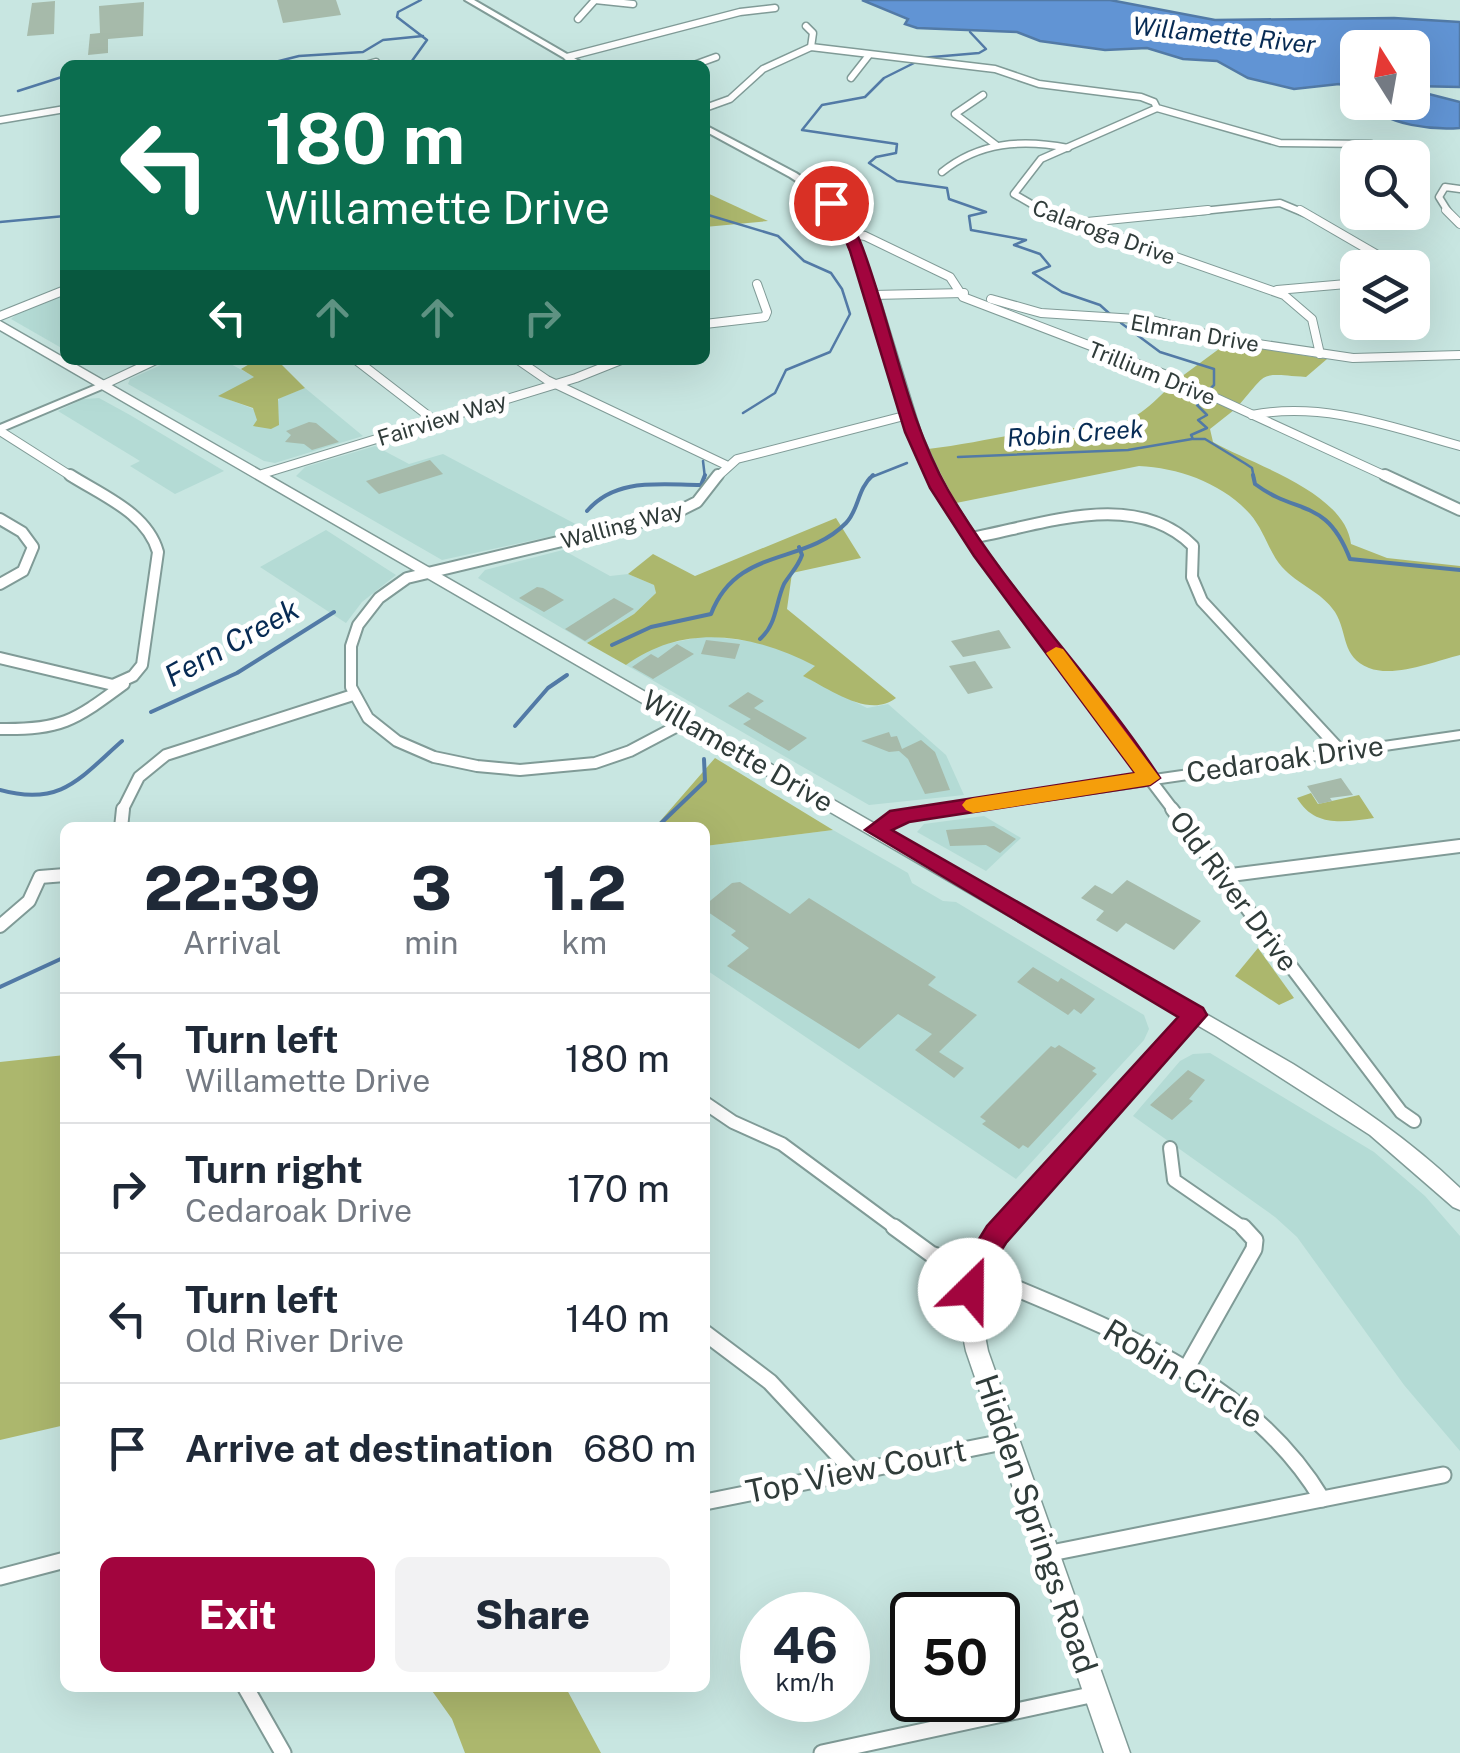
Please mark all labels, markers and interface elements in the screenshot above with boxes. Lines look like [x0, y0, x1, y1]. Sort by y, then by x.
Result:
water label: Willamette River [1131, 10, 1318, 60]
north arrow [1340, 30, 1430, 120]
map controls [1340, 30, 1430, 340]
text: 180 m [265, 97, 465, 180]
icon: left [100, 100, 230, 230]
button: search [1340, 140, 1430, 230]
pin [789, 161, 874, 246]
icon: arrive [804, 176, 859, 231]
text: Willamette Drive [265, 181, 610, 234]
street label: Calaroga Drive [1029, 194, 1179, 270]
button: layers [1340, 250, 1430, 340]
icon: left [200, 290, 255, 345]
icon: ahead [305, 290, 360, 345]
icon: ahead [410, 290, 465, 345]
icon: right [515, 290, 570, 345]
street label: Elmran Drive [1129, 309, 1261, 357]
street label: Trillium Drive [1085, 336, 1219, 410]
street label: Fairview Way [374, 387, 510, 451]
water label: Robin Creek [1006, 413, 1145, 453]
street label: Walling Way [558, 496, 686, 554]
water label: Fern Creek [158, 590, 306, 694]
street label: Willamette Drive [637, 683, 839, 819]
street label: Cedaroak Drive [1184, 728, 1386, 789]
street label: Old River Drive [1164, 804, 1305, 977]
text: 22:39 [144, 853, 321, 924]
text: 3 [411, 853, 452, 924]
text: 1.2 [542, 853, 626, 924]
text: Arrival [183, 924, 282, 961]
text: min [404, 924, 459, 961]
text: km [561, 924, 607, 961]
text: Turn left [185, 1017, 339, 1062]
icon: left [100, 1031, 155, 1086]
text: 180 m [565, 1036, 670, 1081]
text: Willamette Drive [185, 1062, 430, 1099]
text: Turn right [185, 1147, 363, 1192]
icon: right [100, 1161, 155, 1216]
text: 170 m [567, 1166, 670, 1211]
text: Cedaroak Drive [185, 1192, 412, 1229]
position arrow [918, 1238, 1022, 1342]
text: Turn left [185, 1277, 339, 1322]
icon: left [100, 1291, 155, 1346]
text: 140 m [565, 1296, 670, 1341]
street label: Robin Circle [1097, 1312, 1270, 1436]
text: Old River Drive [185, 1322, 404, 1359]
street label: Hidden Springs Road [968, 1370, 1105, 1678]
icon: arrive [100, 1421, 155, 1476]
text: Arrive at destination [185, 1426, 553, 1471]
text: 680 m [583, 1426, 696, 1471]
street label: Top View Court [742, 1431, 969, 1510]
button: Exit [100, 1557, 375, 1672]
button: Share [395, 1557, 670, 1672]
speed limit sign: 50 [890, 1592, 1020, 1722]
text: 46 [772, 1615, 838, 1674]
text: km/h [776, 1667, 834, 1697]

